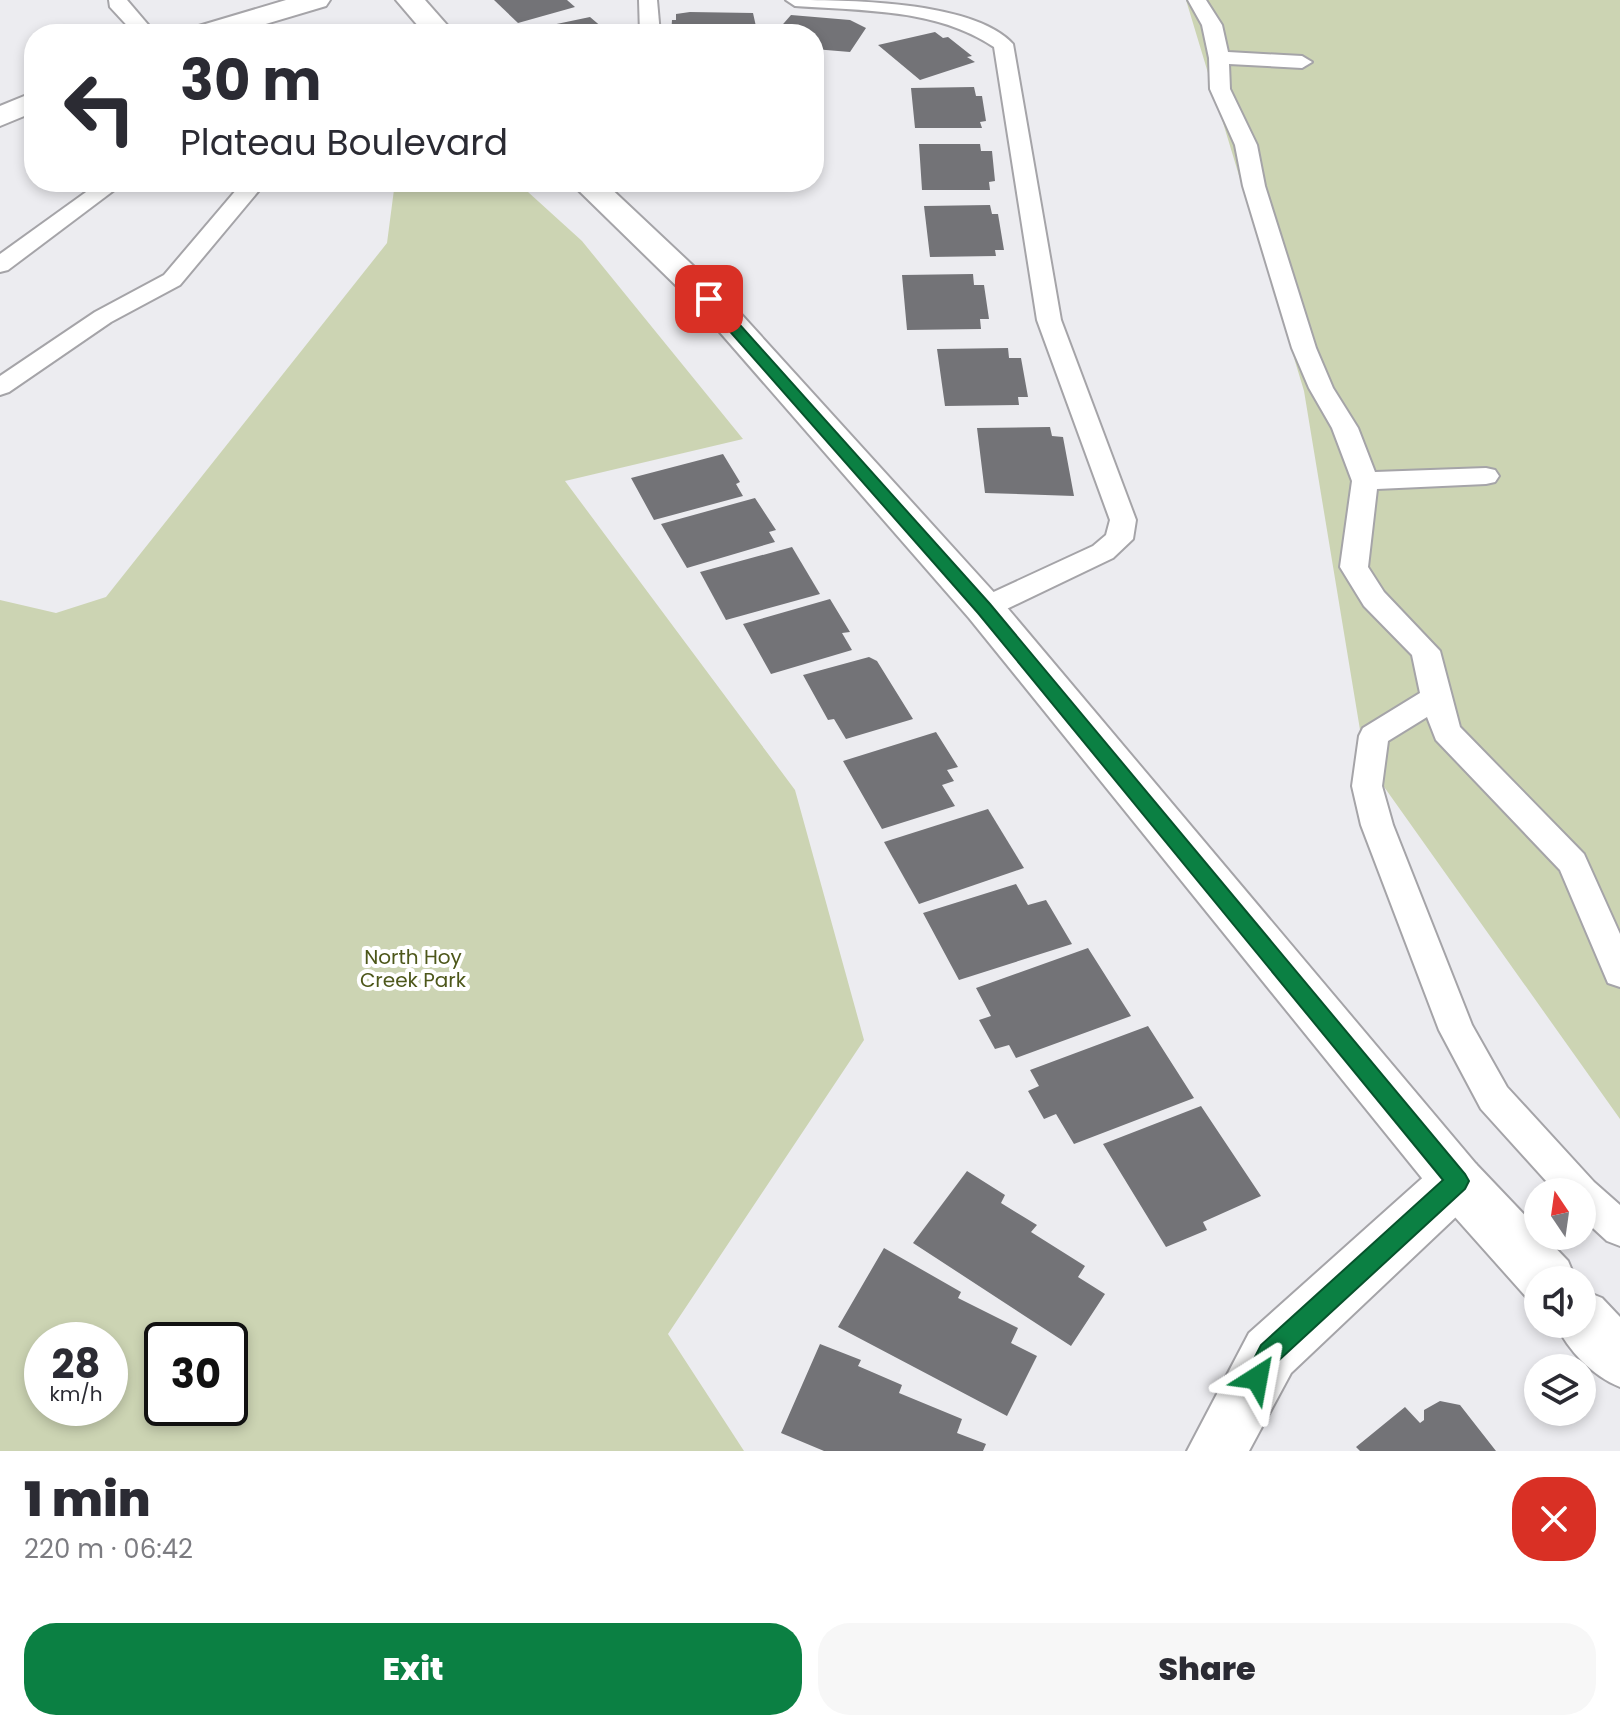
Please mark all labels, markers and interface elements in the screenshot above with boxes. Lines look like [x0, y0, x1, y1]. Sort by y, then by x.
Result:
text: 30 m [180, 41, 322, 120]
icon: left [48, 56, 152, 160]
text: Plateau Boulevard [180, 117, 508, 168]
pin [675, 265, 743, 333]
icon: arrive [687, 277, 731, 321]
park label: North Hoy Creek Park [360, 943, 467, 994]
north arrow [1524, 1178, 1596, 1250]
map controls [1524, 1178, 1596, 1426]
button: sound [1524, 1266, 1596, 1338]
speed limit sign: 30 [144, 1322, 248, 1426]
text: 28 [52, 1336, 100, 1392]
position arrow [1215, 1336, 1299, 1420]
button: layers [1524, 1354, 1596, 1426]
text: km/h [49, 1380, 103, 1408]
text: 1 min [24, 1466, 151, 1533]
button: close [1512, 1477, 1596, 1561]
text: 220 m · 06:42 [24, 1531, 193, 1567]
button: Exit [24, 1623, 802, 1715]
button: Share [818, 1623, 1596, 1715]

